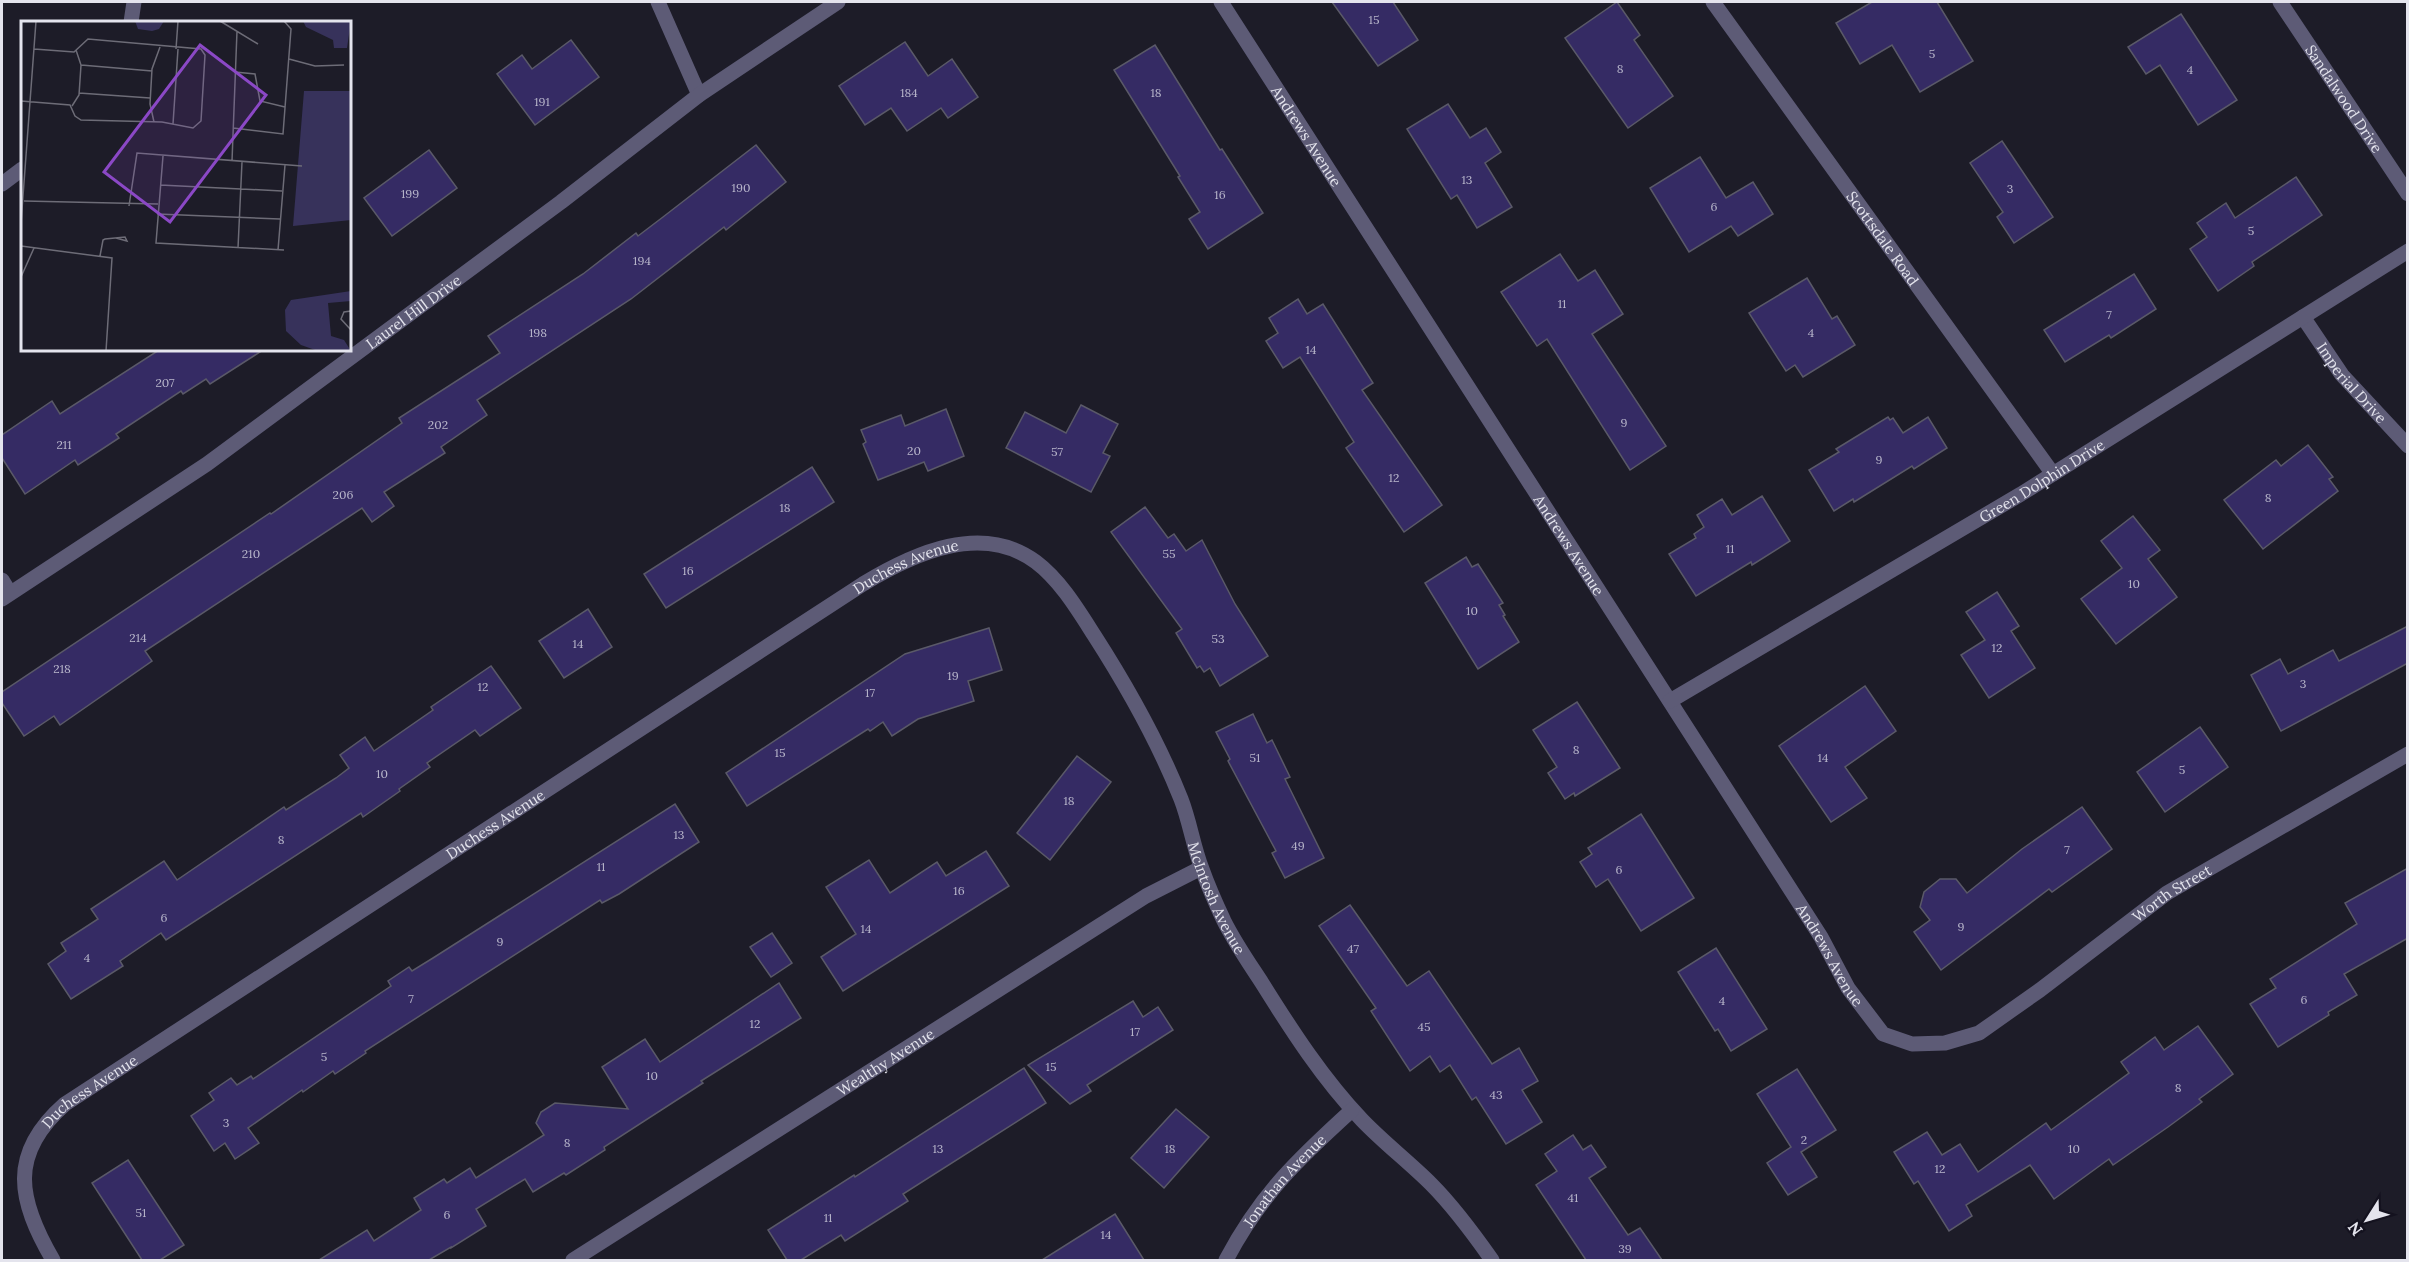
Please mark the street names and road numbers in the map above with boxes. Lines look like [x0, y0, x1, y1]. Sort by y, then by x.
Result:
street label: Sandalwood Drive [2301, 41, 2387, 156]
street label: Andrews Avenue [1267, 81, 1346, 190]
street label: Scottsdale Road [1843, 187, 1923, 289]
street label: Laurel Hill Drive [362, 270, 465, 353]
street label: Imperial Drive [2313, 338, 2391, 427]
street label: Green Dolphin Drive [1975, 435, 2108, 526]
street label: Andrews Avenue [1530, 490, 1609, 599]
street label: Duchess Avenue [849, 535, 960, 598]
street label: Duchess Avenue [442, 785, 548, 863]
street label: McIntosh Avenue [1184, 840, 1250, 957]
street label: Worth Street [2128, 860, 2215, 926]
street label: Andrews Avenue [1792, 899, 1868, 1010]
street label: Wealthy Avenue [833, 1024, 938, 1100]
street label: Duchess Avenue [37, 1050, 141, 1132]
street label: Jonathan Avenue [1238, 1130, 1330, 1231]

